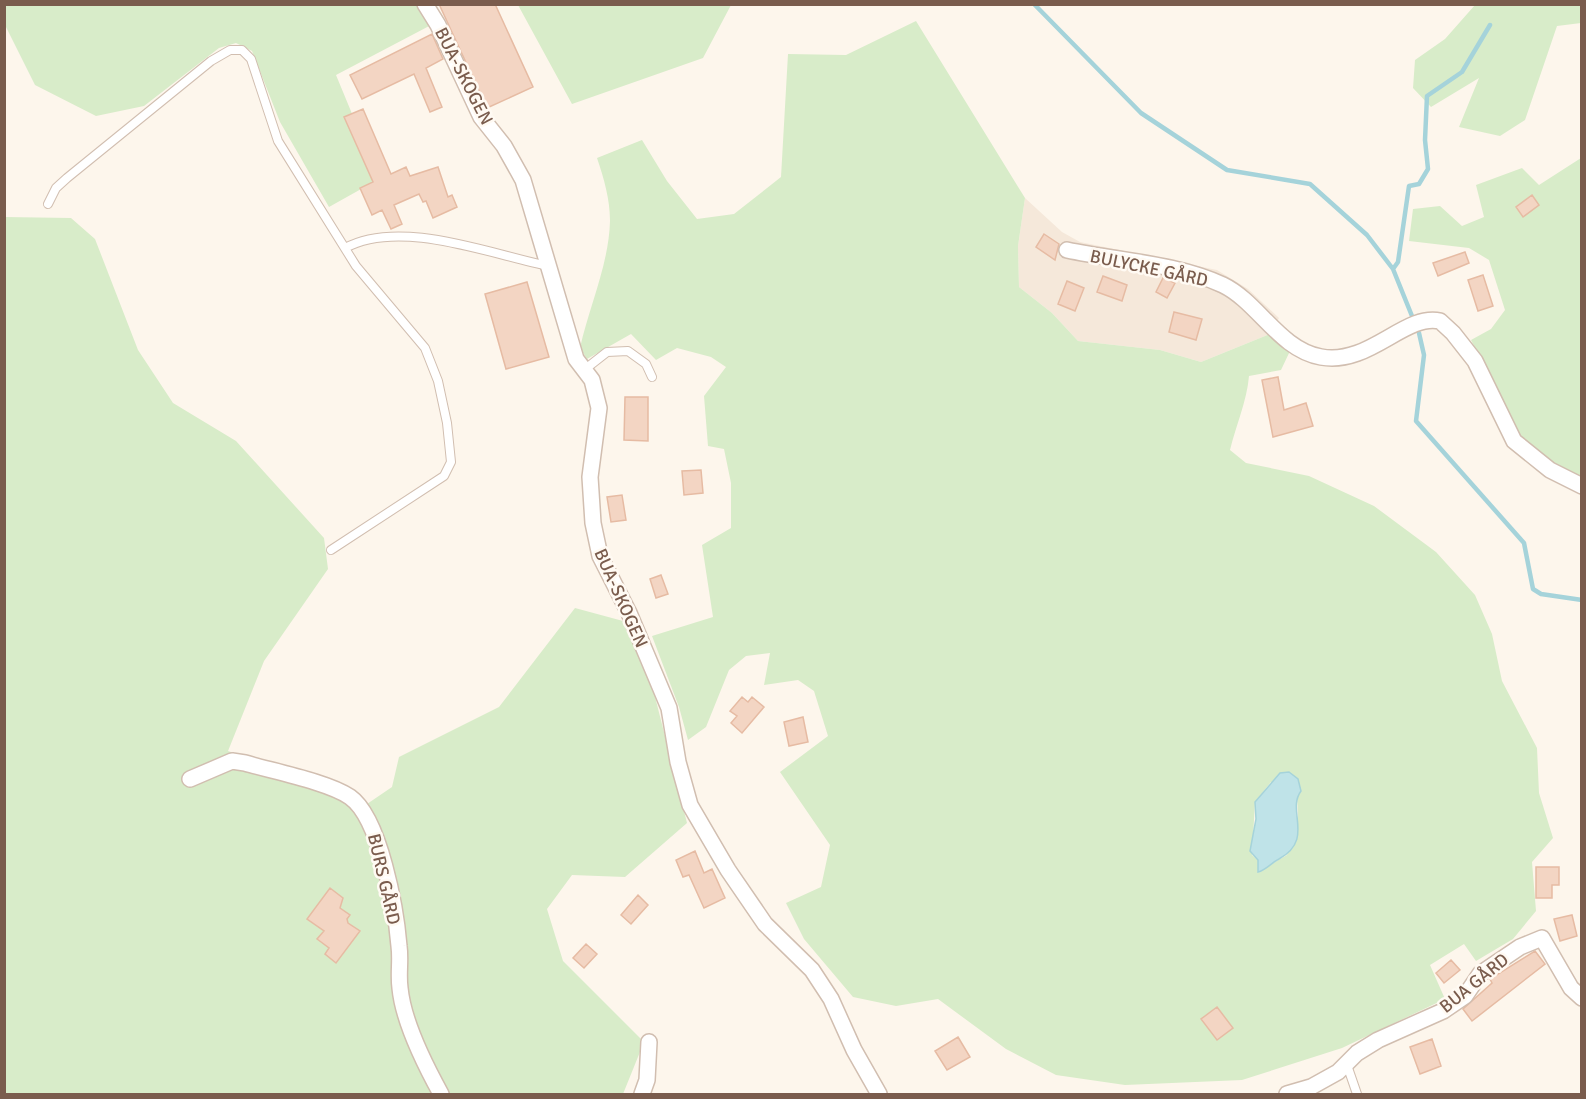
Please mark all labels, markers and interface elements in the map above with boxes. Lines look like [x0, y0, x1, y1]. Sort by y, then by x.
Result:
street label: BUA-SKOGEN [430, 24, 498, 128]
street label: BULYCKE GÅRD [1088, 245, 1210, 291]
street label: BUA-SKOGEN [589, 545, 653, 651]
street label: BURS GÅRD [363, 831, 405, 927]
street label: BUA GÅRD [1435, 948, 1513, 1018]

